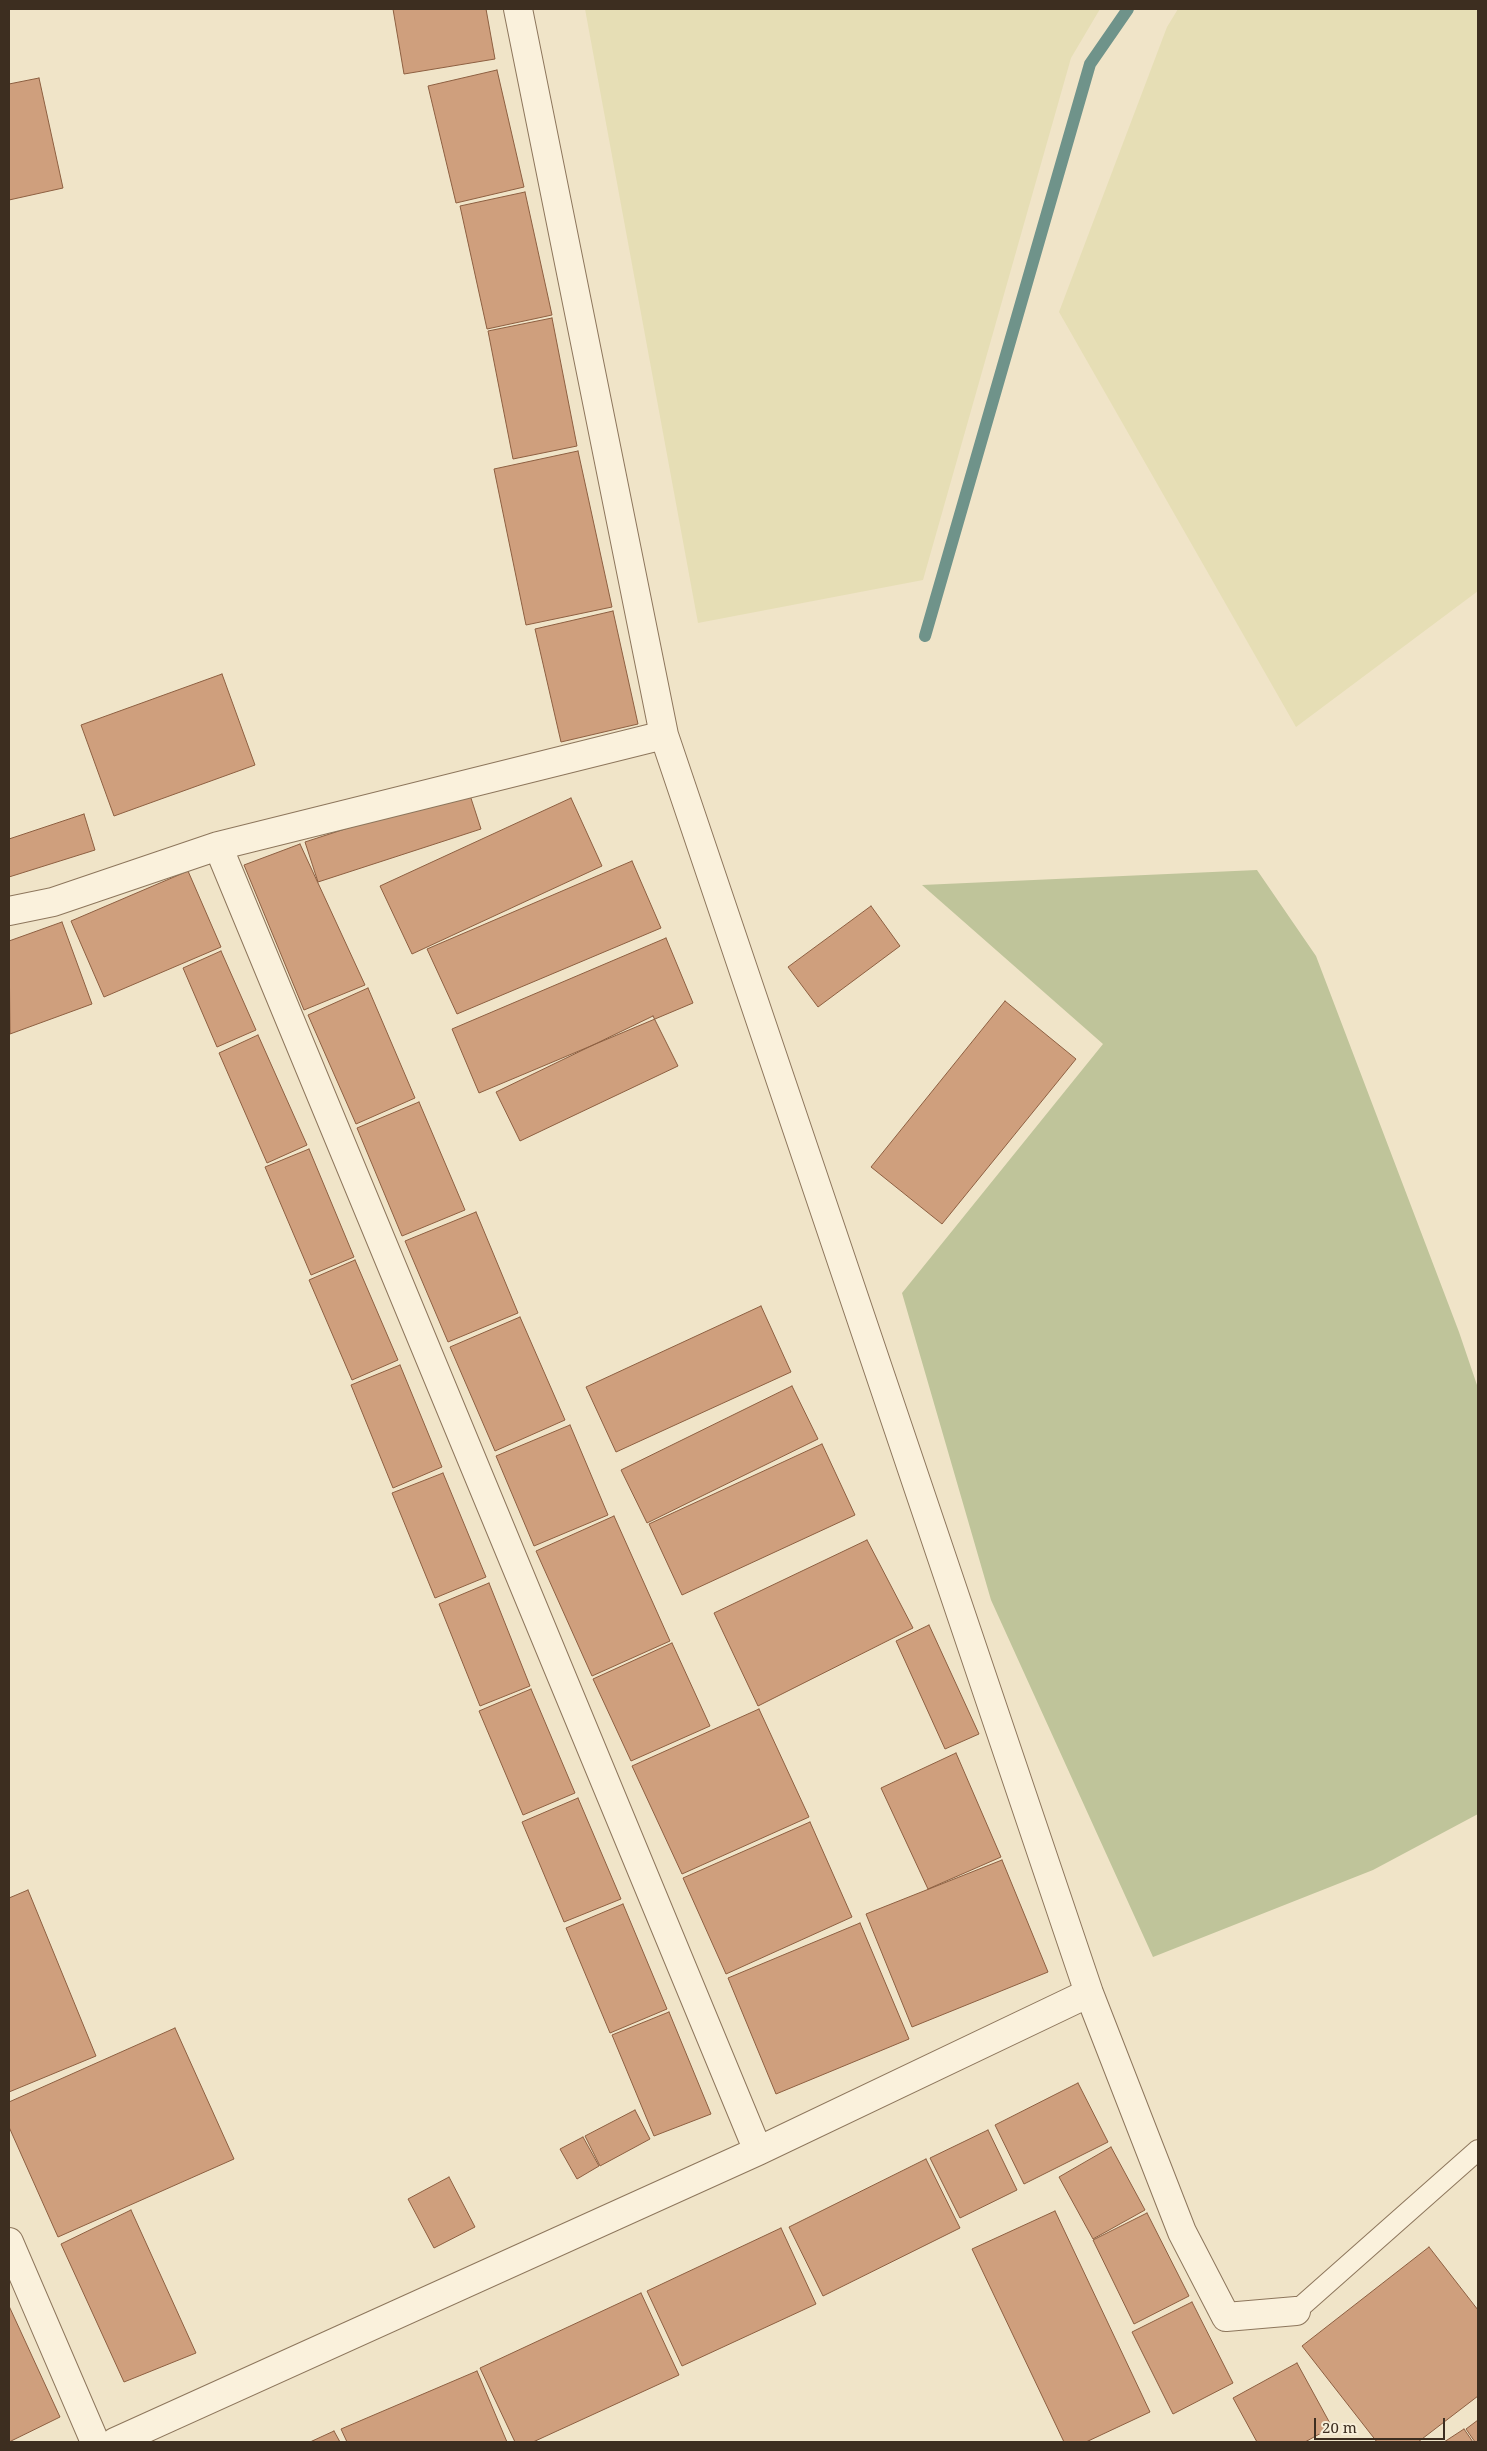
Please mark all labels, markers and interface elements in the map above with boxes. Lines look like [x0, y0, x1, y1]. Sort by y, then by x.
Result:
scale bar [1317, 2408, 1448, 2440]
text: 20 m [1322, 2417, 1357, 2437]

